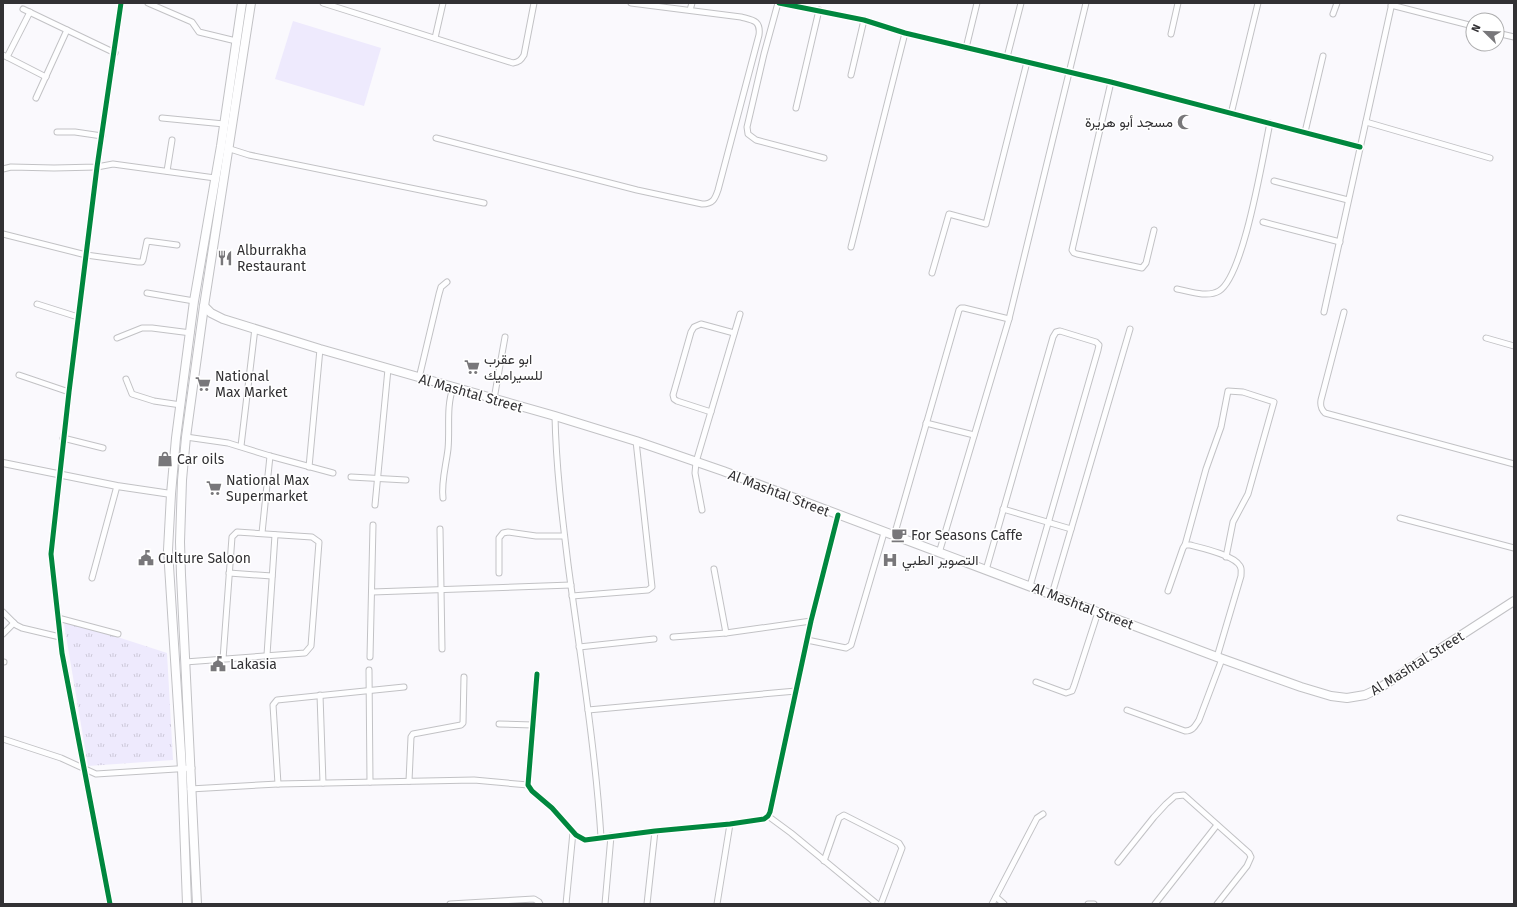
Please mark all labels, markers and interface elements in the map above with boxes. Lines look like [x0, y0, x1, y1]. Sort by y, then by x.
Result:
north arrow [1465, 12, 1505, 52]
text: N [1469, 22, 1484, 34]
mosque icon: مسجد أبو هريرة [1176, 113, 1194, 131]
place label: مسجد أبو هريرة [1085, 114, 1173, 131]
place label: Alburrakha Restaurant [237, 242, 307, 275]
restaurant icon: Alburrakha Restaurant [216, 249, 234, 267]
place label: ابو عقرب للسيراميك [484, 351, 543, 384]
supermarket icon: ابو عقرب للسيراميك [463, 358, 481, 376]
place label: National Max Market [215, 368, 289, 401]
street label: Al Mashtal Street [417, 371, 526, 417]
supermarket icon: National Max Market [194, 375, 212, 393]
shop icon: Car oils [156, 450, 174, 468]
place label: Car oils [177, 451, 225, 468]
street label: Al Mashtal Street [726, 466, 833, 521]
place label: National Max Supermarket [226, 472, 309, 505]
supermarket icon: National Max Supermarket [205, 479, 223, 497]
cafe icon: For Seasons Caffe [890, 526, 908, 544]
place label: For Seasons Caffe [911, 527, 1023, 544]
public building icon: Culture Saloon [137, 549, 155, 567]
place label: Culture Saloon [158, 550, 251, 567]
hospital icon: التصوير الطبي [881, 551, 899, 569]
place label: التصوير الطبي [902, 552, 979, 572]
street label: Al Mashtal Street [1030, 579, 1137, 634]
street label: Al Mashtal Street [1367, 627, 1468, 699]
public building icon: Lakasia [209, 655, 227, 673]
place label: Lakasia [230, 656, 277, 673]

